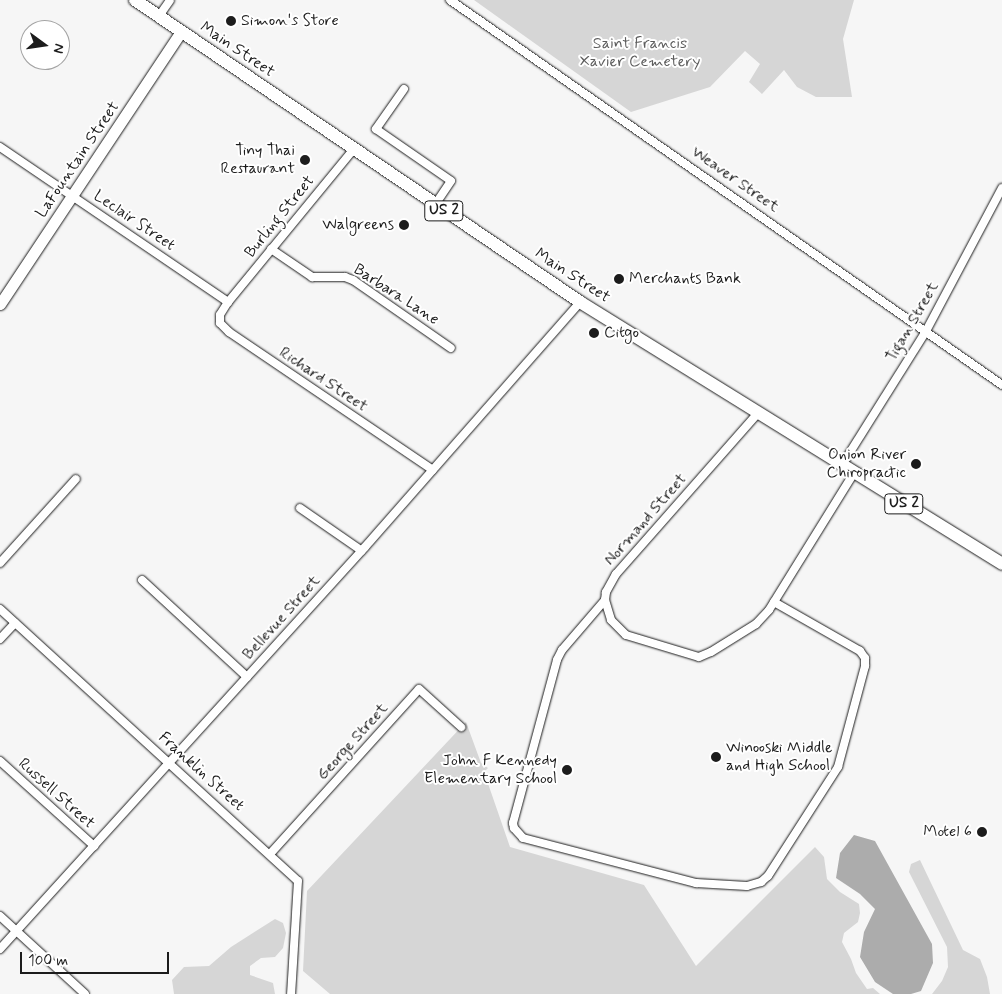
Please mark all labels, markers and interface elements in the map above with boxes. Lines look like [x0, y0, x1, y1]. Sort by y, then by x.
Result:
place label: Simon's Store [241, 11, 339, 31]
marker: Simon's Store [225, 15, 237, 27]
street label: Main Street [196, 18, 278, 82]
north arrow [20, 20, 70, 70]
park label: Saint Francis Xavier Cemetery [580, 34, 700, 72]
text: N [49, 42, 68, 55]
street label: LaFountain Street [32, 99, 124, 221]
place label: Tiny Thai Restaurant [221, 141, 295, 179]
street label: Weaver Street [688, 143, 782, 217]
marker: Tiny Thai Restaurant [299, 154, 311, 166]
street label: Burling Street [241, 172, 319, 262]
street label: Leclair Street [88, 186, 180, 256]
road number: US 2 [424, 198, 464, 224]
place label: Walgreens [322, 215, 394, 235]
marker: Walgreens [398, 219, 410, 231]
street label: Main Street [531, 245, 613, 307]
street label: Barbara Lane [351, 261, 441, 329]
place label: Merchants Bank [629, 269, 741, 289]
marker: Merchants Bank [613, 273, 625, 285]
street label: Tigan Street [882, 279, 944, 365]
place label: Citgo [604, 323, 639, 343]
marker: Citgo [588, 327, 600, 339]
street label: Richard Street [276, 344, 370, 416]
place label: Onion River Chiropractic [827, 445, 906, 483]
marker: Onion River Chiropractic [910, 458, 922, 470]
street label: Normand Street [601, 470, 691, 570]
road number: US 2 [884, 492, 924, 516]
street label: Bellevue Street [239, 572, 325, 664]
street label: George Street [313, 699, 393, 785]
street label: Franklin Street [153, 728, 249, 816]
place label: Winooski Middle and High School [726, 738, 832, 776]
place label: John F Kennedy Elementary School [424, 751, 557, 789]
marker: Winooski Middle and High School [710, 751, 722, 763]
street label: Russell Street [14, 755, 98, 833]
marker: John F Kennedy Elementary School [561, 764, 573, 776]
place label: Motel 6 [923, 822, 972, 842]
marker: Motel 6 [976, 826, 988, 838]
scale bar [22, 942, 171, 974]
text: 100 m [28, 951, 68, 971]

